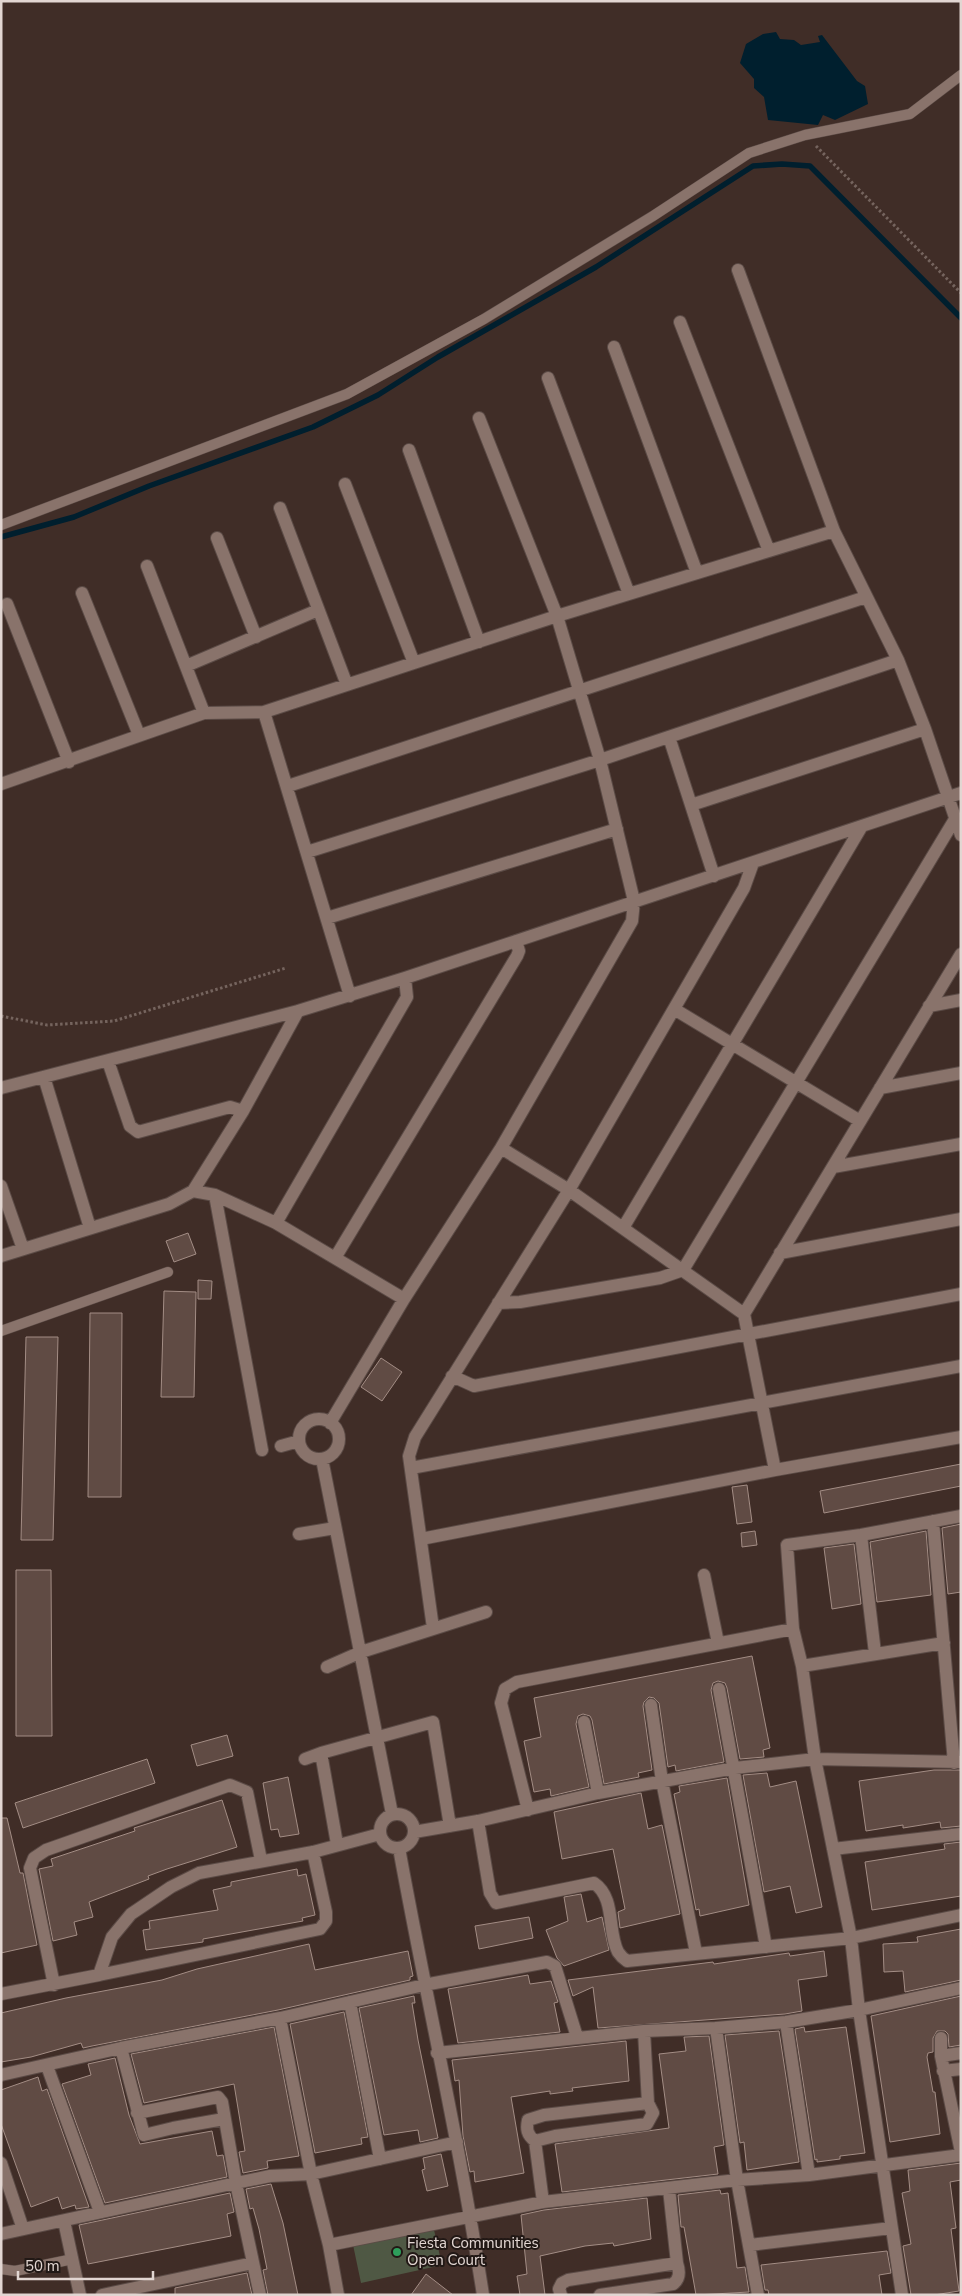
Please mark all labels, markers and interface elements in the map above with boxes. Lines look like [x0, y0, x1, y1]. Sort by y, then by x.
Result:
place label: Fiesta Communities Open Court [407, 2233, 539, 2270]
marker: Fiesta Communities Open Court [391, 2246, 403, 2258]
scale bar [18, 2248, 152, 2280]
text: 50 m [25, 2256, 60, 2276]

